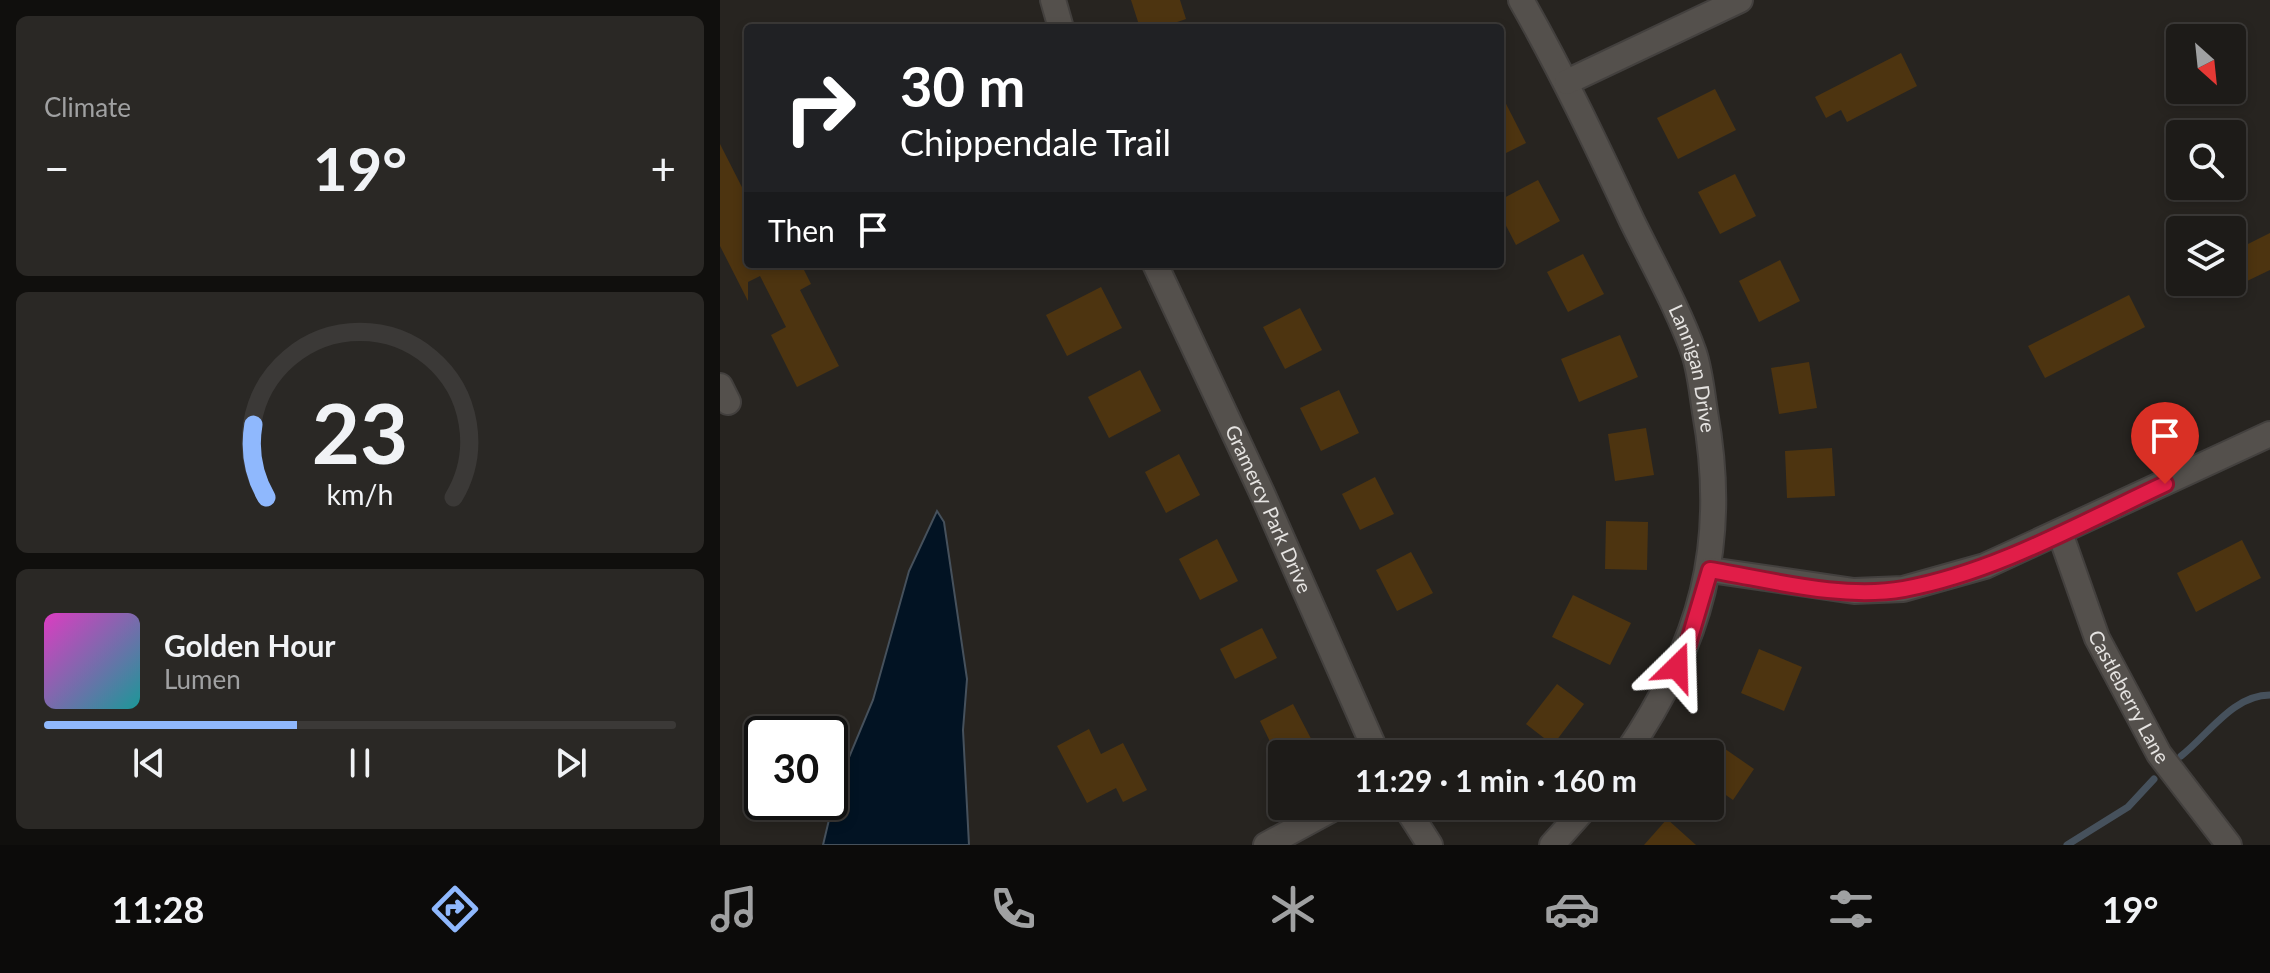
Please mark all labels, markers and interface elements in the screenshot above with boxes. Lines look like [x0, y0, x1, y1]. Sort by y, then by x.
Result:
north arrow [2166, 24, 2246, 104]
map controls [2166, 24, 2246, 296]
text: 30 m [900, 52, 1025, 119]
icon: right [768, 56, 872, 160]
text: Climate [44, 91, 131, 123]
text: Chippendale Trail [900, 120, 1171, 164]
button: search [2166, 120, 2246, 200]
text: 19° [313, 132, 407, 204]
text: − [44, 142, 70, 194]
text: + [650, 142, 676, 194]
icon: arrive [851, 208, 895, 252]
text: Then [768, 212, 835, 248]
button: layers [2166, 216, 2246, 296]
street label: Lannigan Drive [1664, 300, 1721, 434]
text: 23 [312, 382, 408, 482]
pin [2131, 402, 2199, 484]
icon: arrive [2143, 414, 2187, 458]
street label: Gramercy Park Drive [1221, 421, 1318, 596]
text: km/h [327, 478, 393, 512]
position arrow [1635, 625, 1719, 709]
text: Golden Hour [164, 627, 336, 663]
street label: Castleberry Lane [2084, 627, 2175, 768]
text: Lumen [164, 663, 241, 695]
speed limit sign: 30 [744, 716, 848, 820]
icon: previous [127, 741, 171, 785]
icon: pause [338, 741, 382, 785]
icon: next [549, 741, 593, 785]
text: 11:29 · 1 min · 160 m [1355, 762, 1637, 798]
icon: directions [427, 881, 483, 937]
icon: music [706, 881, 762, 937]
icon: phone [985, 881, 1041, 937]
icon: climate [1265, 881, 1321, 937]
icon: car [1544, 881, 1600, 937]
icon: filters [1823, 881, 1879, 937]
text: 11:28 [112, 887, 204, 931]
text: 19° [2102, 887, 2158, 931]

